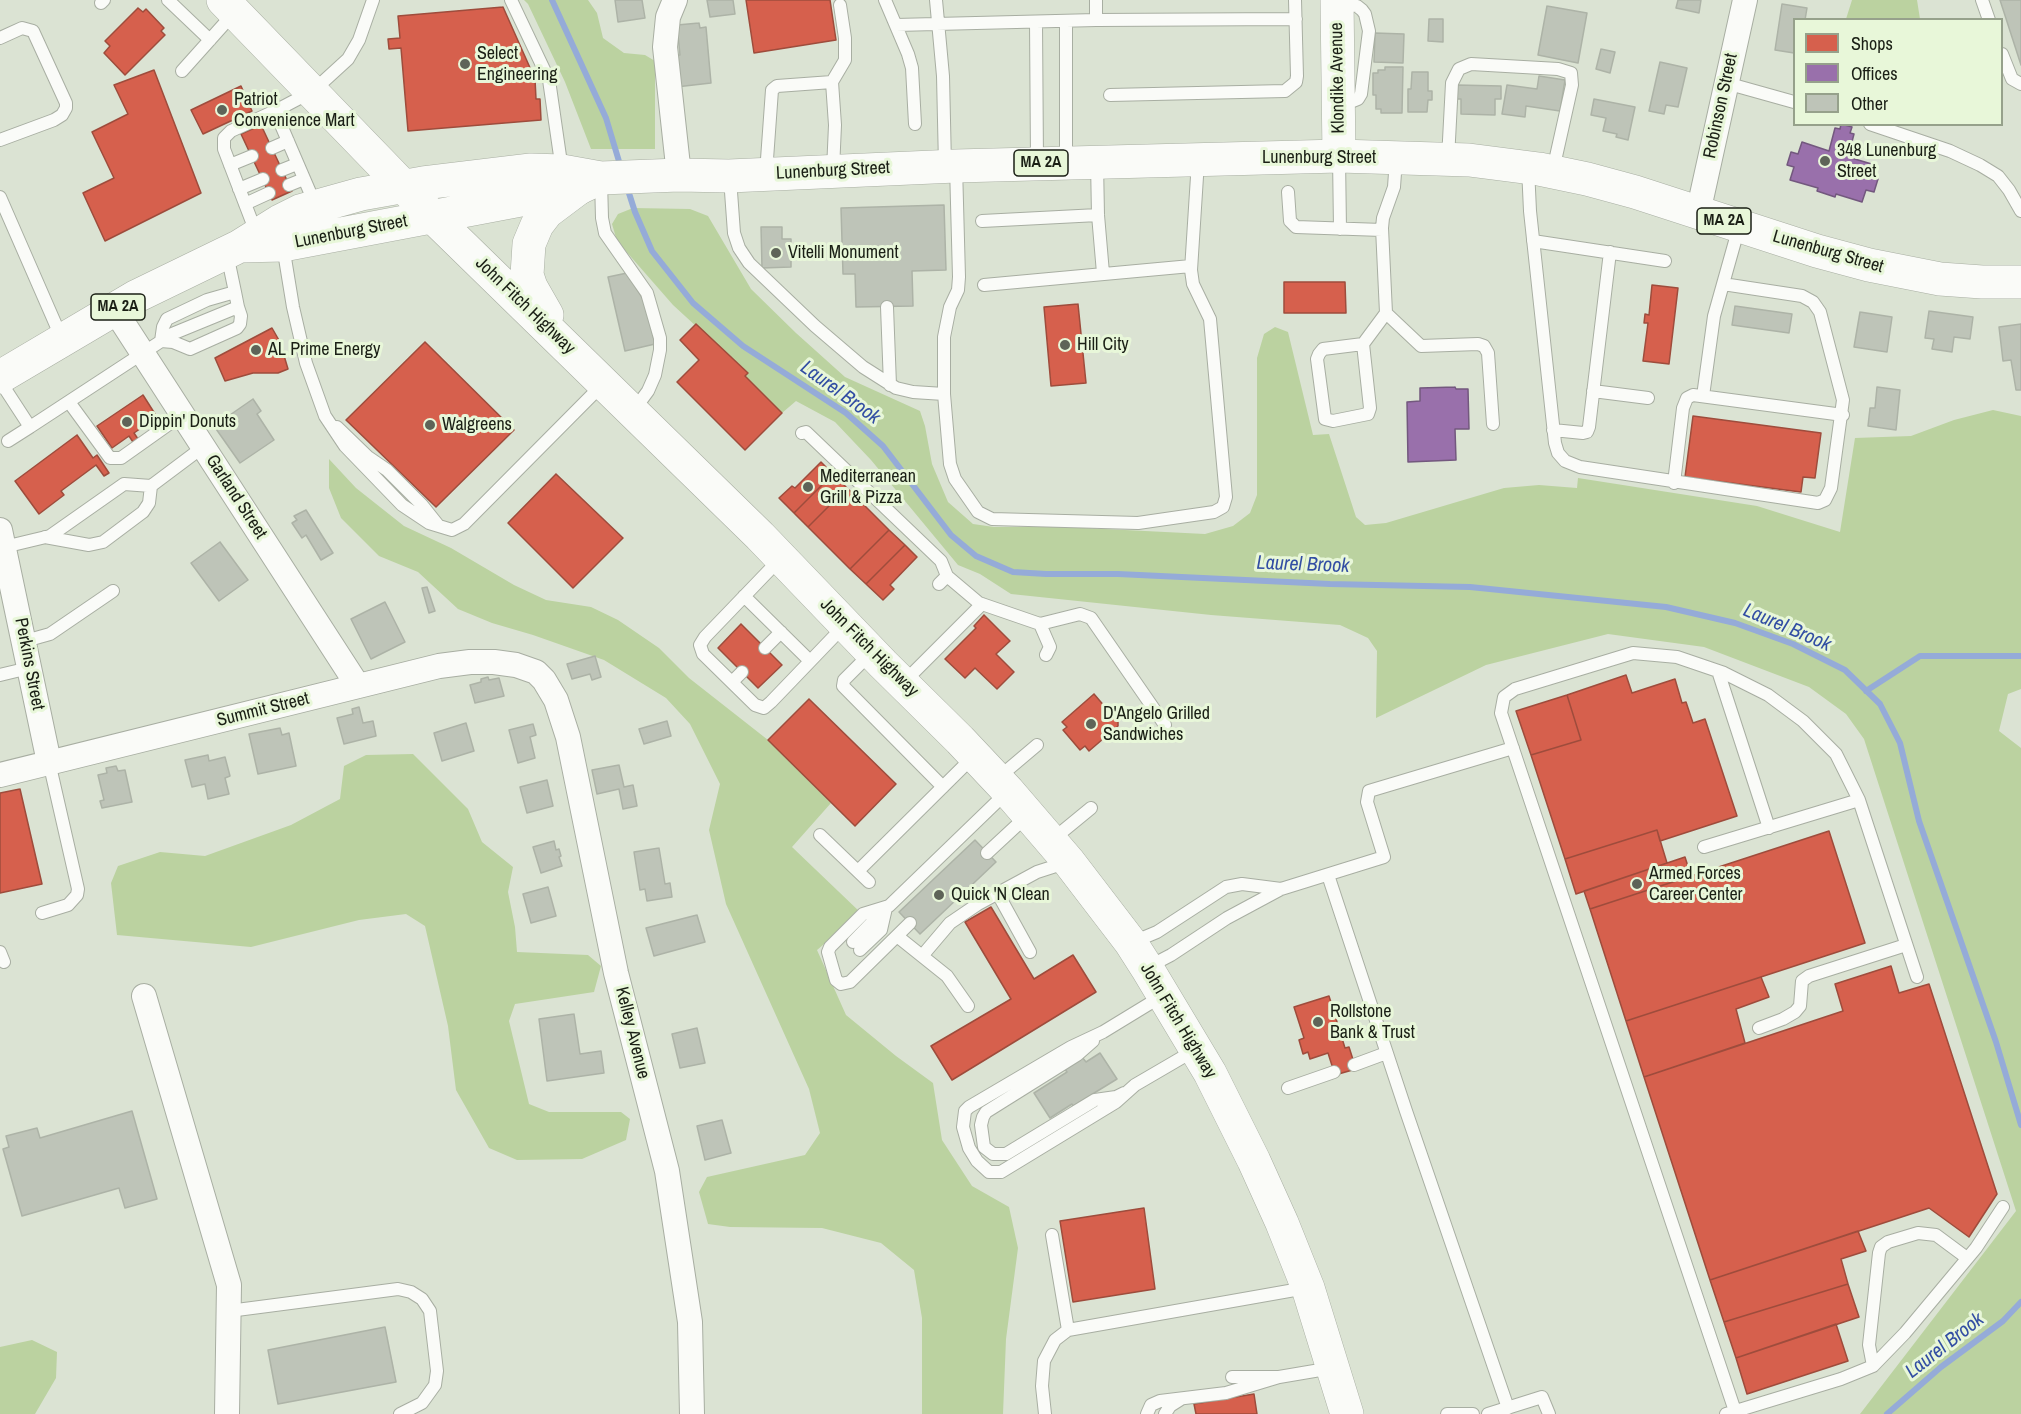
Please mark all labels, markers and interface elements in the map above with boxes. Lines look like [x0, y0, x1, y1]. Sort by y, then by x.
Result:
legend [1793, 18, 2003, 126]
street label: Klondike Avenue [1326, 22, 1350, 134]
text: Shops [1851, 31, 1893, 56]
place label: Select Engineering [477, 43, 557, 86]
street label: Robinson Street [1699, 52, 1743, 160]
marker: Select Engineering [458, 57, 472, 71]
text: Offices [1851, 61, 1898, 86]
place label: Patriot Convenience Mart [234, 89, 355, 132]
text: Other [1851, 91, 1888, 116]
marker: Patriot Convenience Mart [215, 103, 229, 117]
place label: 348 Lunenburg Street [1837, 140, 1936, 182]
street label: Lunenburg Street [1262, 147, 1376, 169]
road number: MA 2A [1014, 150, 1068, 176]
marker: 348 Lunenburg Street [1818, 154, 1832, 168]
street label: Lunenburg Street [775, 157, 891, 185]
road number: MA 2A [1697, 208, 1751, 234]
street label: Lunenburg Street [293, 211, 409, 253]
street label: Lunenburg Street [1770, 226, 1886, 278]
place label: Vitelli Monument [788, 242, 899, 264]
marker: Vitelli Monument [769, 246, 783, 260]
street label: John Fitch Highway [471, 253, 579, 359]
road number: MA 2A [91, 294, 145, 320]
place label: Hill City [1077, 334, 1129, 356]
marker: Hill City [1058, 338, 1072, 352]
place label: AL Prime Energy [268, 339, 380, 361]
marker: AL Prime Energy [249, 343, 263, 357]
water label: Laurel Brook [795, 356, 885, 430]
place label: Dippin' Donuts [139, 411, 236, 433]
place label: Walgreens [442, 414, 512, 436]
marker: Dippin' Donuts [120, 415, 134, 429]
marker: Walgreens [423, 418, 437, 432]
street label: Garland Street [201, 451, 271, 543]
place label: Mediterranean Grill & Pizza [820, 466, 916, 508]
marker: Mediterranean Grill & Pizza [801, 480, 815, 494]
water label: Laurel Brook [1256, 551, 1350, 579]
street label: John Fitch Highway [815, 594, 923, 702]
water label: Laurel Brook [1740, 599, 1834, 657]
street label: Perkins Street [9, 616, 49, 712]
street label: Summit Street [215, 688, 311, 732]
place label: D'Angelo Grilled Sandwiches [1103, 703, 1210, 746]
marker: D'Angelo Grilled Sandwiches [1084, 717, 1098, 731]
place label: Armed Forces Career Center [1649, 863, 1743, 906]
marker: Armed Forces Career Center [1630, 877, 1644, 891]
place label: Quick 'N Clean [951, 884, 1050, 906]
marker: Quick 'N Clean [932, 888, 946, 902]
street label: John Fitch Highway [1135, 960, 1221, 1082]
street label: Kelley Avenue [610, 985, 654, 1081]
place label: Rollstone Bank & Trust [1330, 1001, 1415, 1044]
marker: Rollstone Bank & Trust [1311, 1015, 1325, 1029]
water label: Laurel Brook [1901, 1308, 1989, 1384]

